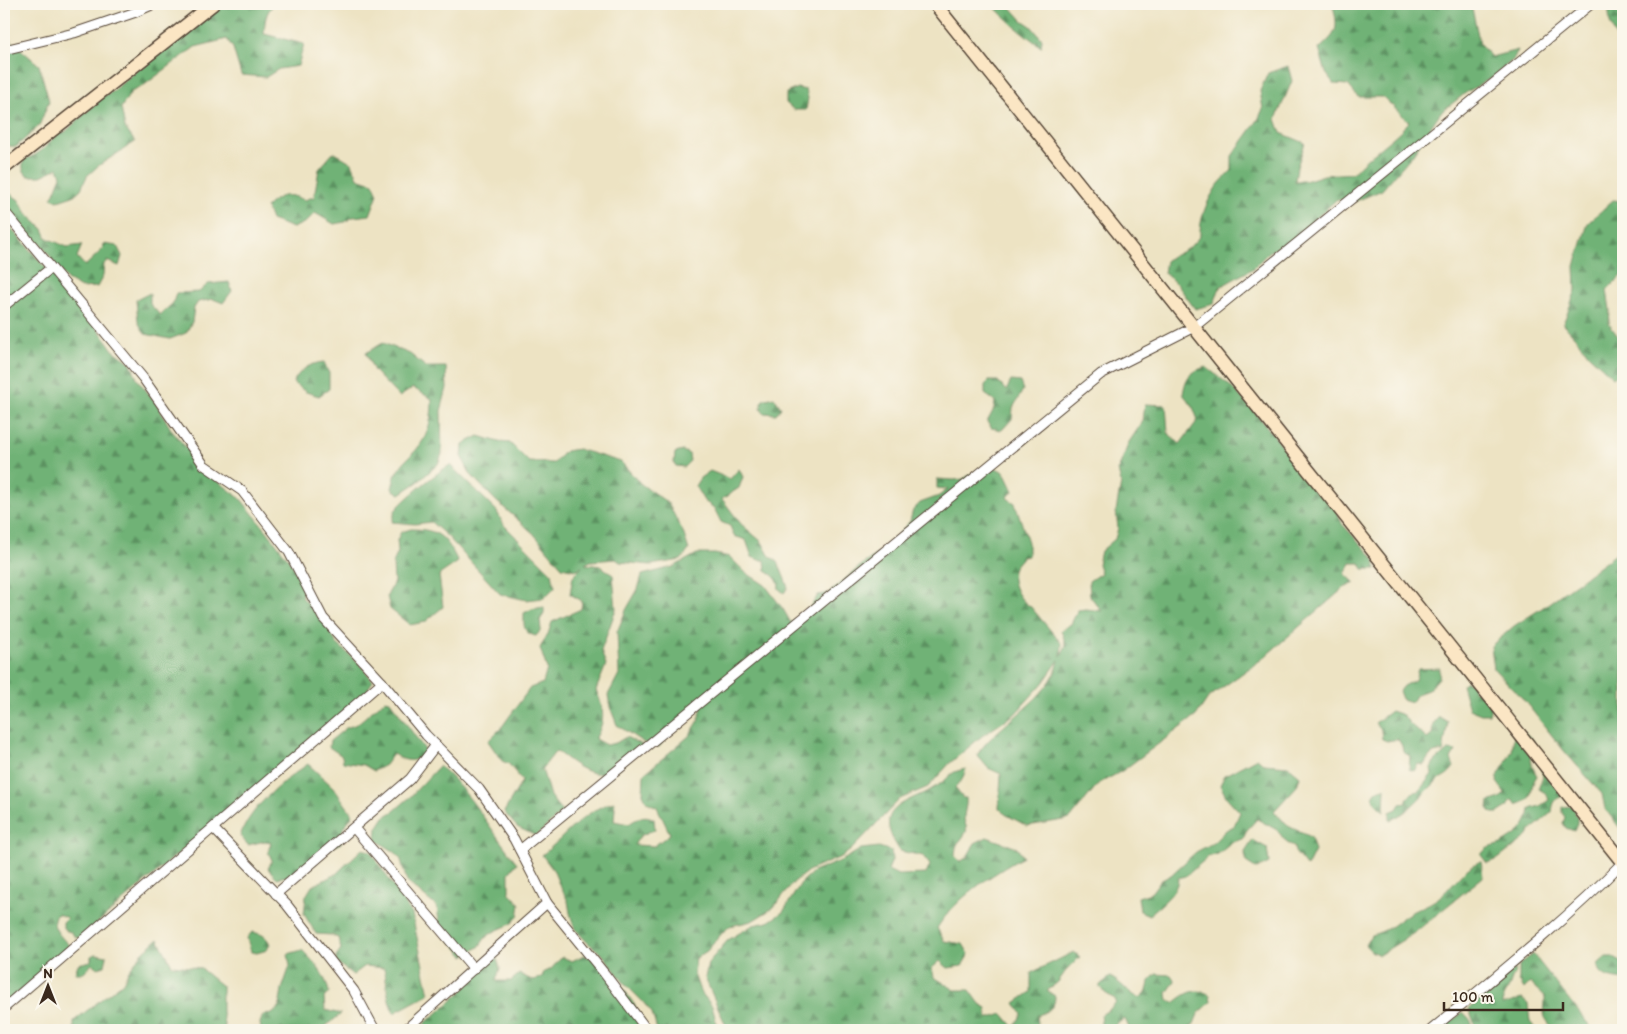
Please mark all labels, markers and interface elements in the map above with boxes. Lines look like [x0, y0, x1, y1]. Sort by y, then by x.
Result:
north arrow [22, 962, 72, 1012]
text: N [43, 965, 53, 982]
scale bar [1444, 979, 1563, 1011]
text: 100 m [1452, 988, 1494, 1006]

